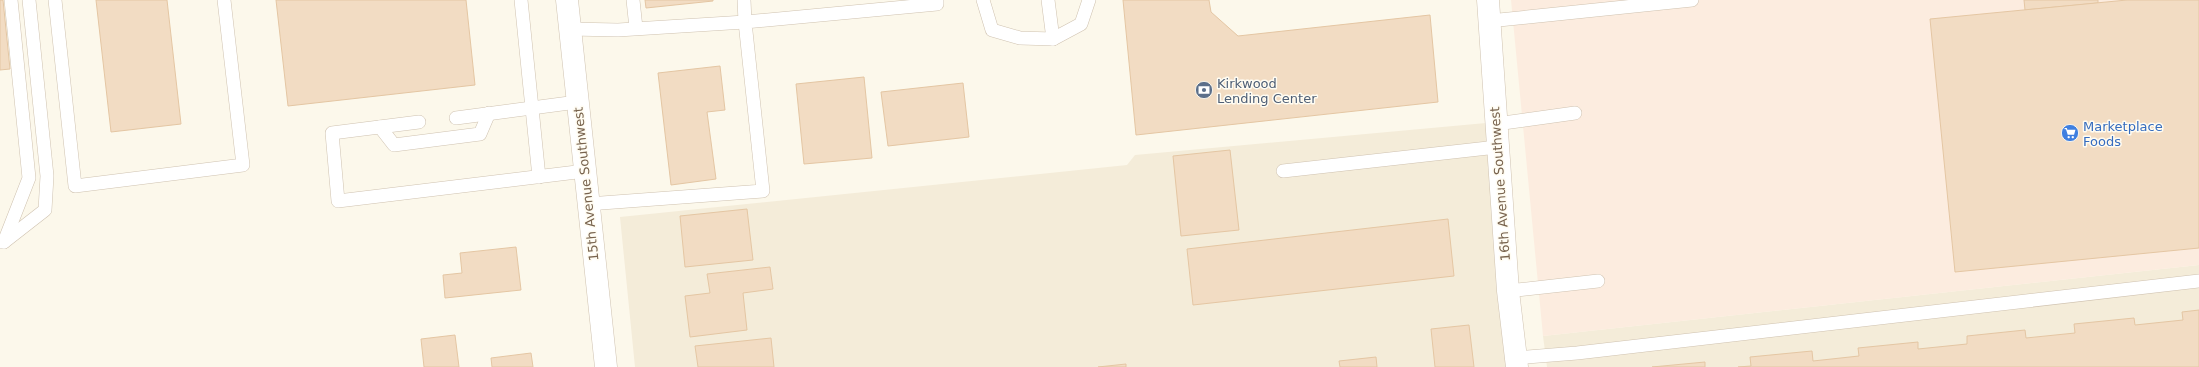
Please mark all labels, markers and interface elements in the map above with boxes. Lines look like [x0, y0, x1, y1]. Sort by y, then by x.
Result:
place label: Kirkwood Lending Center [1217, 76, 1317, 106]
bank icon: Kirkwood Lending Center [1194, 80, 1214, 100]
street label: 15th Avenue Southwest [570, 106, 602, 262]
street label: 16th Avenue Southwest [1487, 106, 1513, 262]
place label: Marketplace Foods [2083, 119, 2163, 149]
supermarket icon: Marketplace Foods [2060, 123, 2080, 143]

